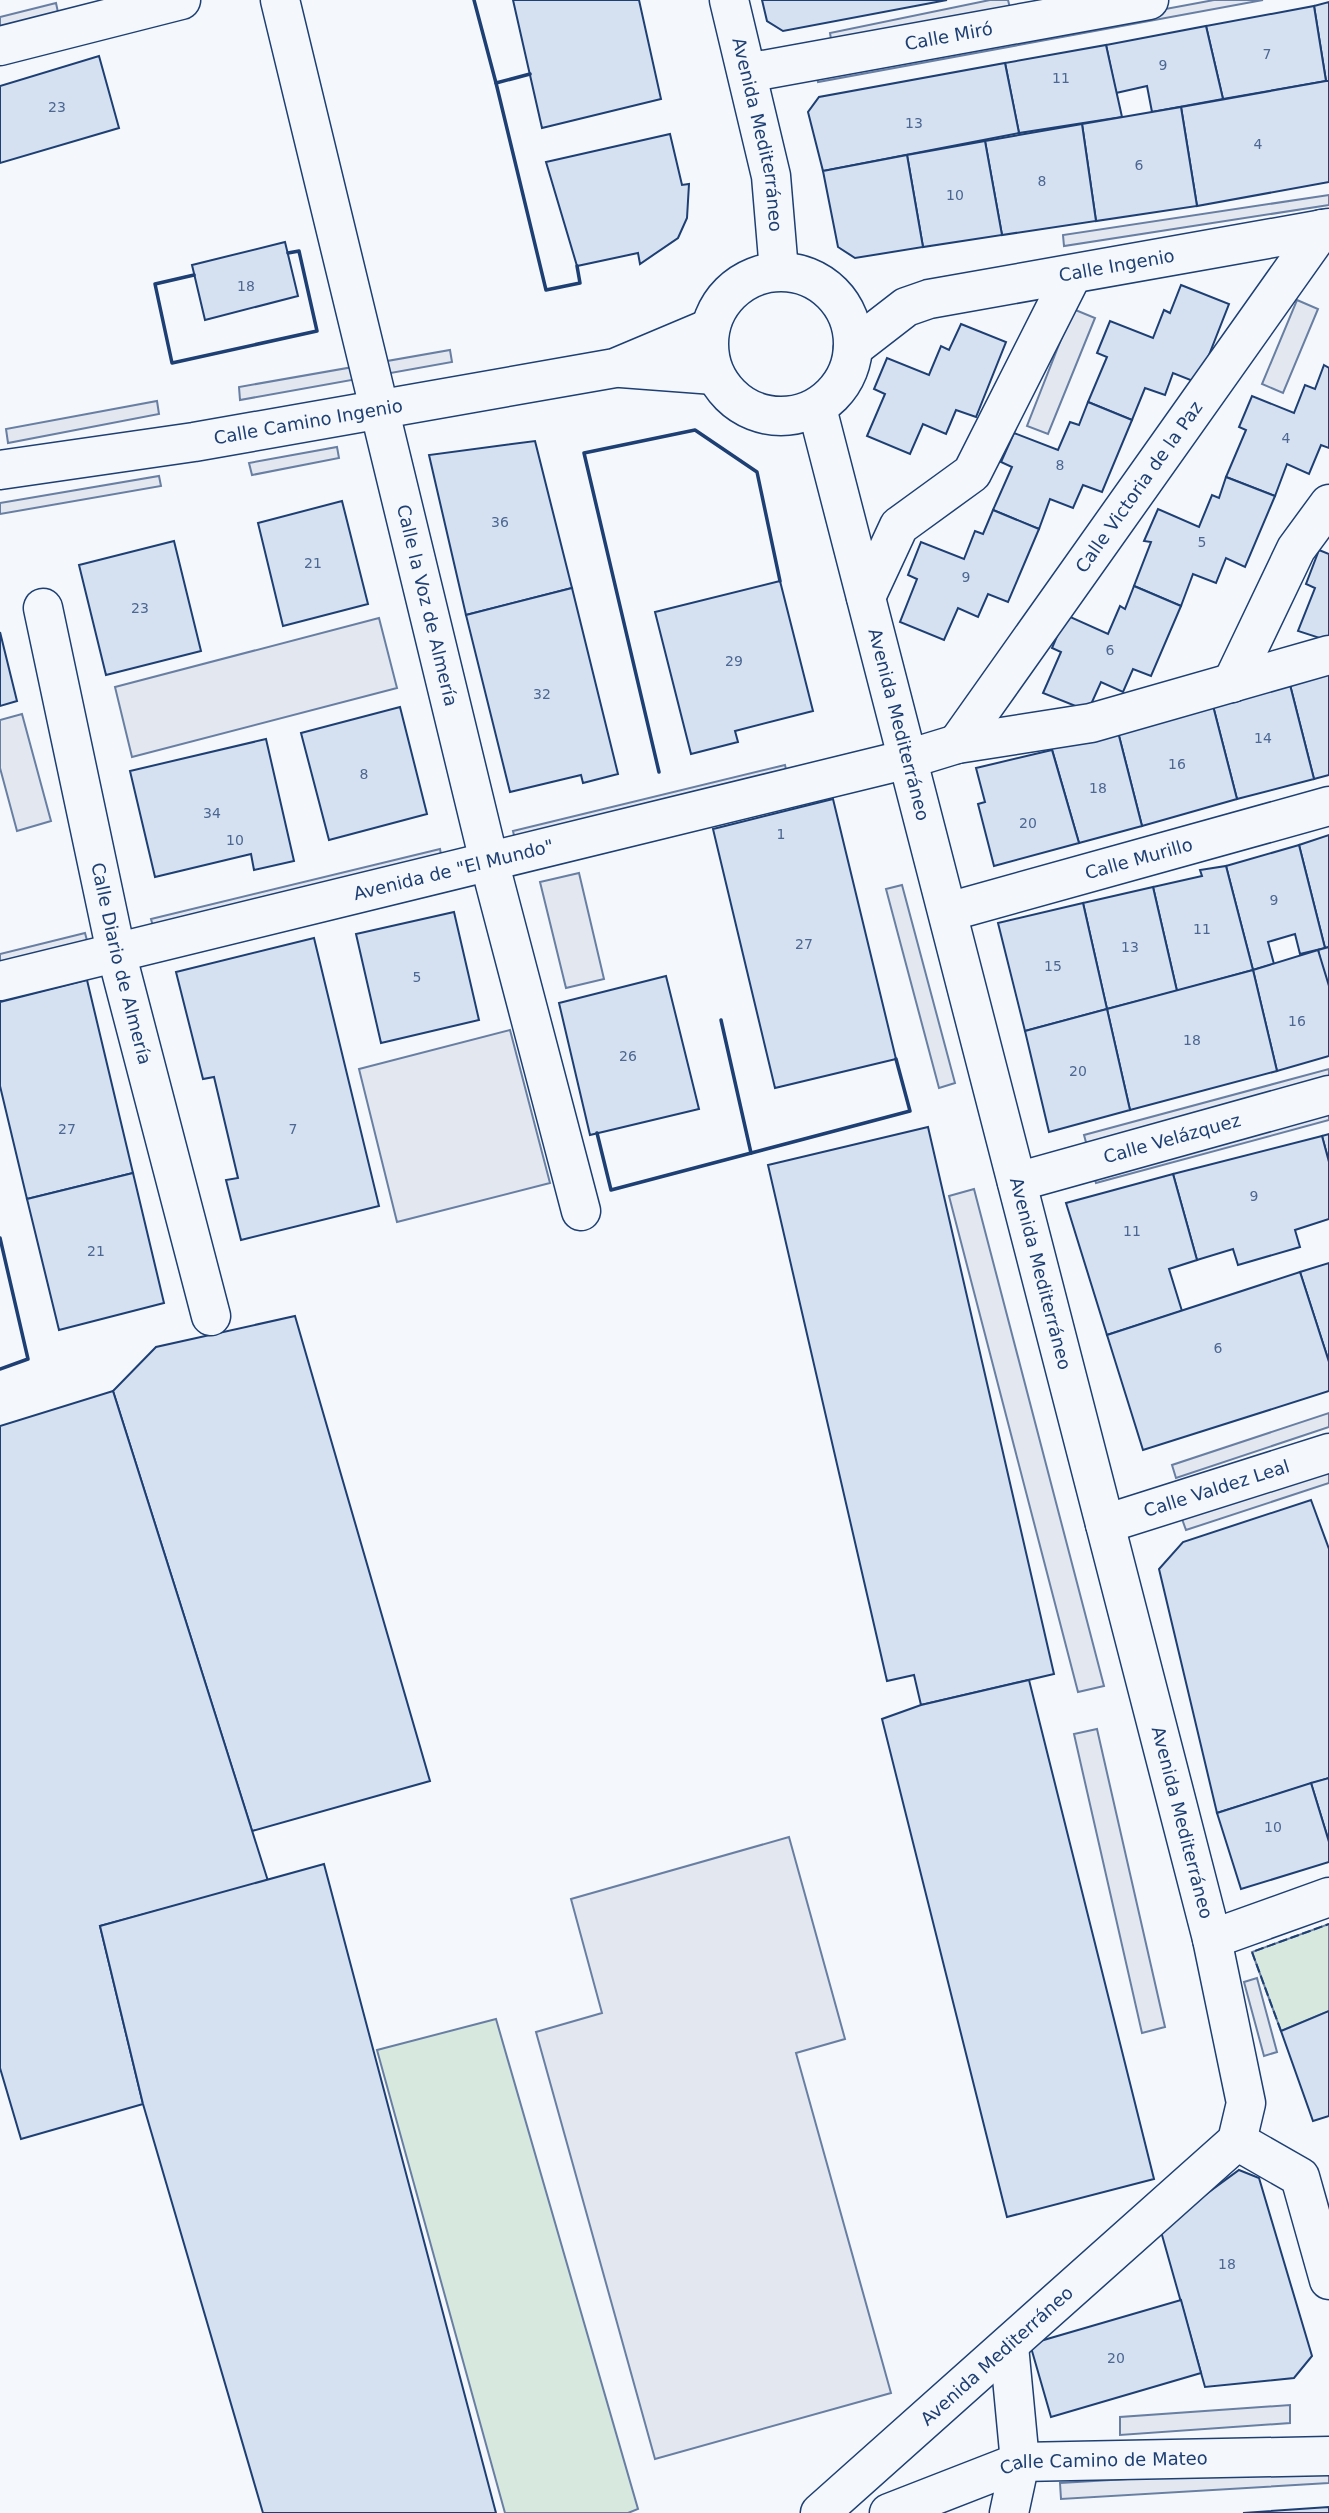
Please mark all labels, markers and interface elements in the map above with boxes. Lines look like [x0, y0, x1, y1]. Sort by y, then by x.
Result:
street label: Calle Miró [903, 18, 994, 54]
street label: Avenida Mediterráneo [728, 35, 787, 233]
house number: 7 [1263, 46, 1271, 62]
house number: 9 [1159, 57, 1167, 73]
house number: 11 [1052, 70, 1070, 86]
house number: 23 [48, 99, 66, 115]
house number: 13 [905, 115, 923, 131]
house number: 4 [1254, 136, 1263, 152]
house number: 6 [1135, 157, 1144, 173]
house number: 8 [1038, 173, 1046, 189]
house number: 10 [946, 187, 964, 203]
street label: Calle Ingenio [1057, 245, 1176, 286]
house number: 18 [237, 278, 255, 294]
street label: Calle Camino Ingenio [212, 395, 404, 448]
street label: Calle Victoria de la Paz [1071, 397, 1207, 576]
house number: 4 [1282, 430, 1291, 446]
house number: 8 [1056, 457, 1064, 473]
street label: Calle la Voz de Almería [393, 502, 462, 708]
house number: 36 [491, 514, 509, 530]
house number: 5 [1198, 534, 1206, 550]
house number: 21 [304, 555, 322, 571]
house number: 9 [962, 569, 970, 585]
house number: 23 [131, 600, 149, 616]
street label: Avenida Mediterráneo [864, 626, 934, 823]
house number: 6 [1106, 642, 1115, 658]
house number: 29 [725, 653, 743, 669]
house number: 32 [533, 686, 551, 702]
house number: 14 [1254, 730, 1272, 746]
house number: 16 [1168, 756, 1186, 772]
house number: 8 [360, 766, 368, 782]
house number: 18 [1089, 780, 1107, 796]
house number: 34 [203, 805, 221, 821]
house number: 20 [1019, 815, 1037, 831]
house number: 1 [777, 826, 785, 842]
house number: 10 [226, 832, 244, 848]
street label: Calle Murillo [1082, 833, 1195, 883]
street label: Avenida de "El Mundo" [351, 835, 556, 904]
street label: Calle Diario de Almería [87, 860, 156, 1067]
house number: 9 [1270, 892, 1278, 908]
house number: 11 [1193, 921, 1211, 937]
house number: 27 [795, 936, 813, 952]
house number: 13 [1121, 939, 1139, 955]
house number: 15 [1044, 958, 1062, 974]
house number: 5 [413, 969, 421, 985]
house number: 16 [1288, 1013, 1306, 1029]
house number: 18 [1183, 1032, 1201, 1048]
house number: 26 [619, 1048, 637, 1064]
house number: 20 [1069, 1063, 1087, 1079]
street label: Calle Velázquez [1101, 1109, 1243, 1167]
house number: 27 [58, 1121, 76, 1137]
house number: 7 [289, 1121, 297, 1137]
street label: Avenida Mediterráneo [1006, 1175, 1076, 1372]
house number: 9 [1250, 1188, 1258, 1204]
house number: 11 [1123, 1223, 1141, 1239]
house number: 21 [87, 1243, 105, 1259]
house number: 6 [1214, 1340, 1223, 1356]
street label: Calle Valdez Leal [1141, 1455, 1292, 1521]
street label: Avenida Mediterráneo [1148, 1724, 1217, 1921]
house number: 10 [1264, 1819, 1282, 1835]
house number: 18 [1218, 2256, 1236, 2272]
street label: Avenida Mediterráneo [916, 2282, 1077, 2430]
house number: 20 [1107, 2350, 1125, 2366]
street label: Calle Camino de Mateo [996, 2447, 1208, 2479]

